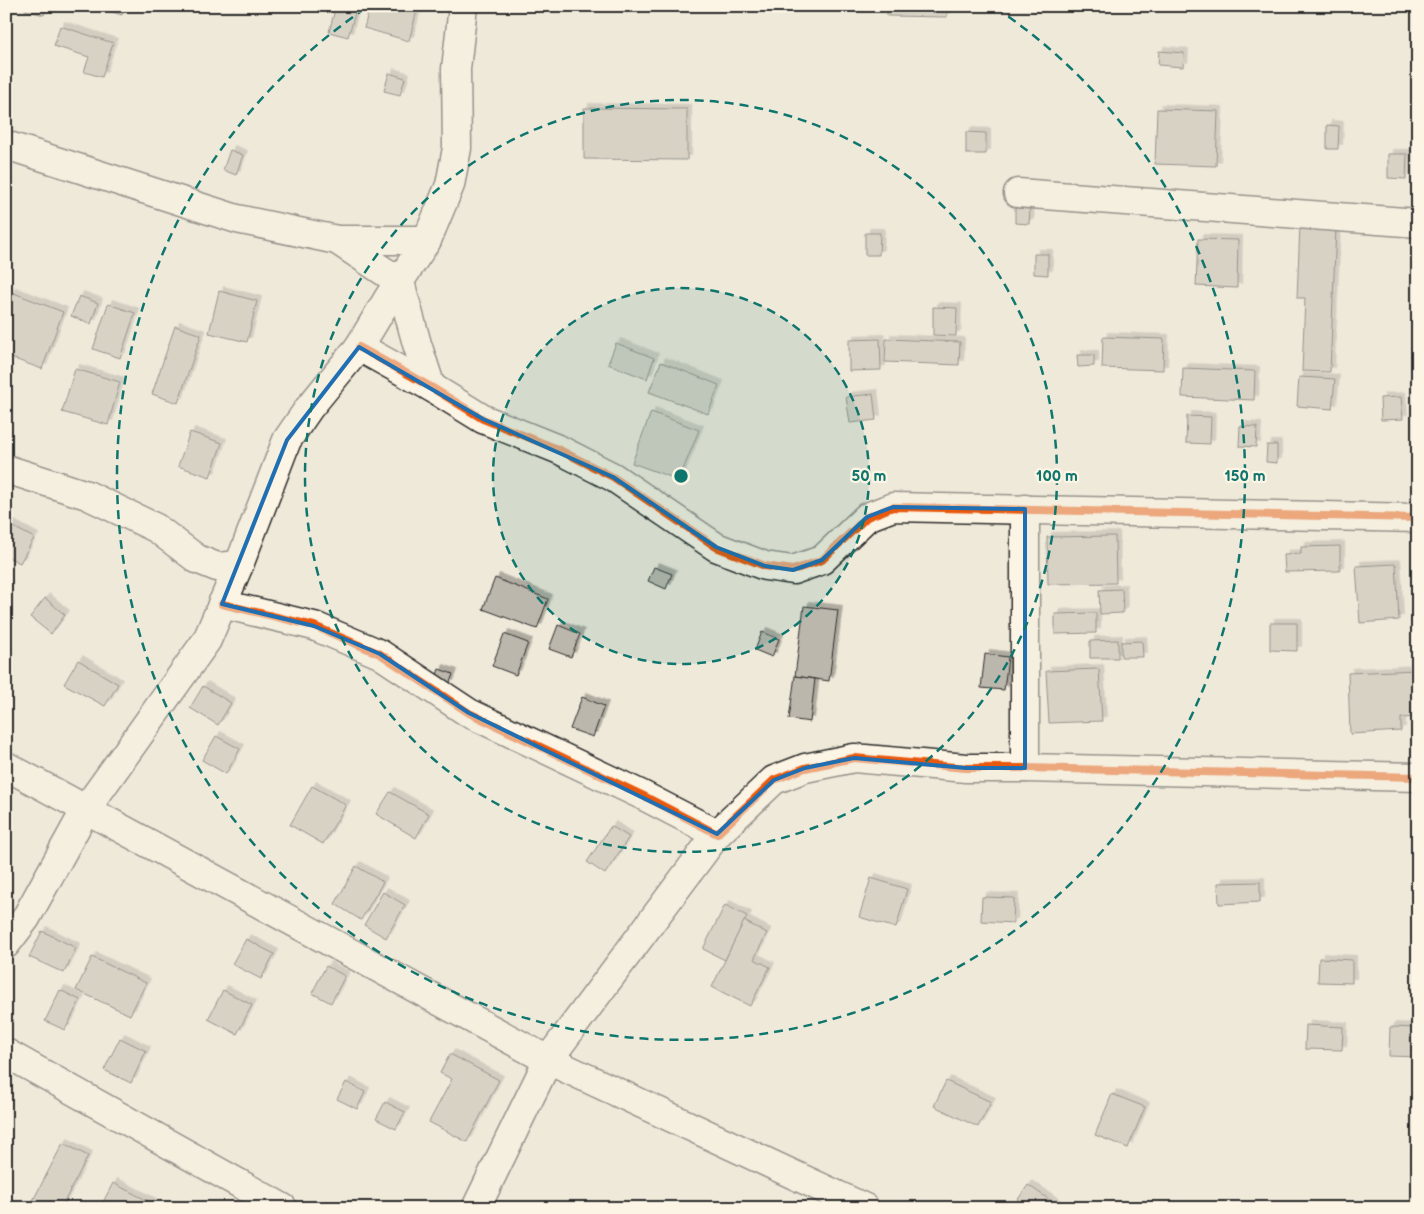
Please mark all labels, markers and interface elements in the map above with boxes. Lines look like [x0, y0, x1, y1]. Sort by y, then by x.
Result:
centre of rings [672, 467, 690, 485]
text: 50 m [852, 467, 887, 486]
text: 100 m [1036, 467, 1078, 486]
text: 150 m [1224, 467, 1266, 486]

